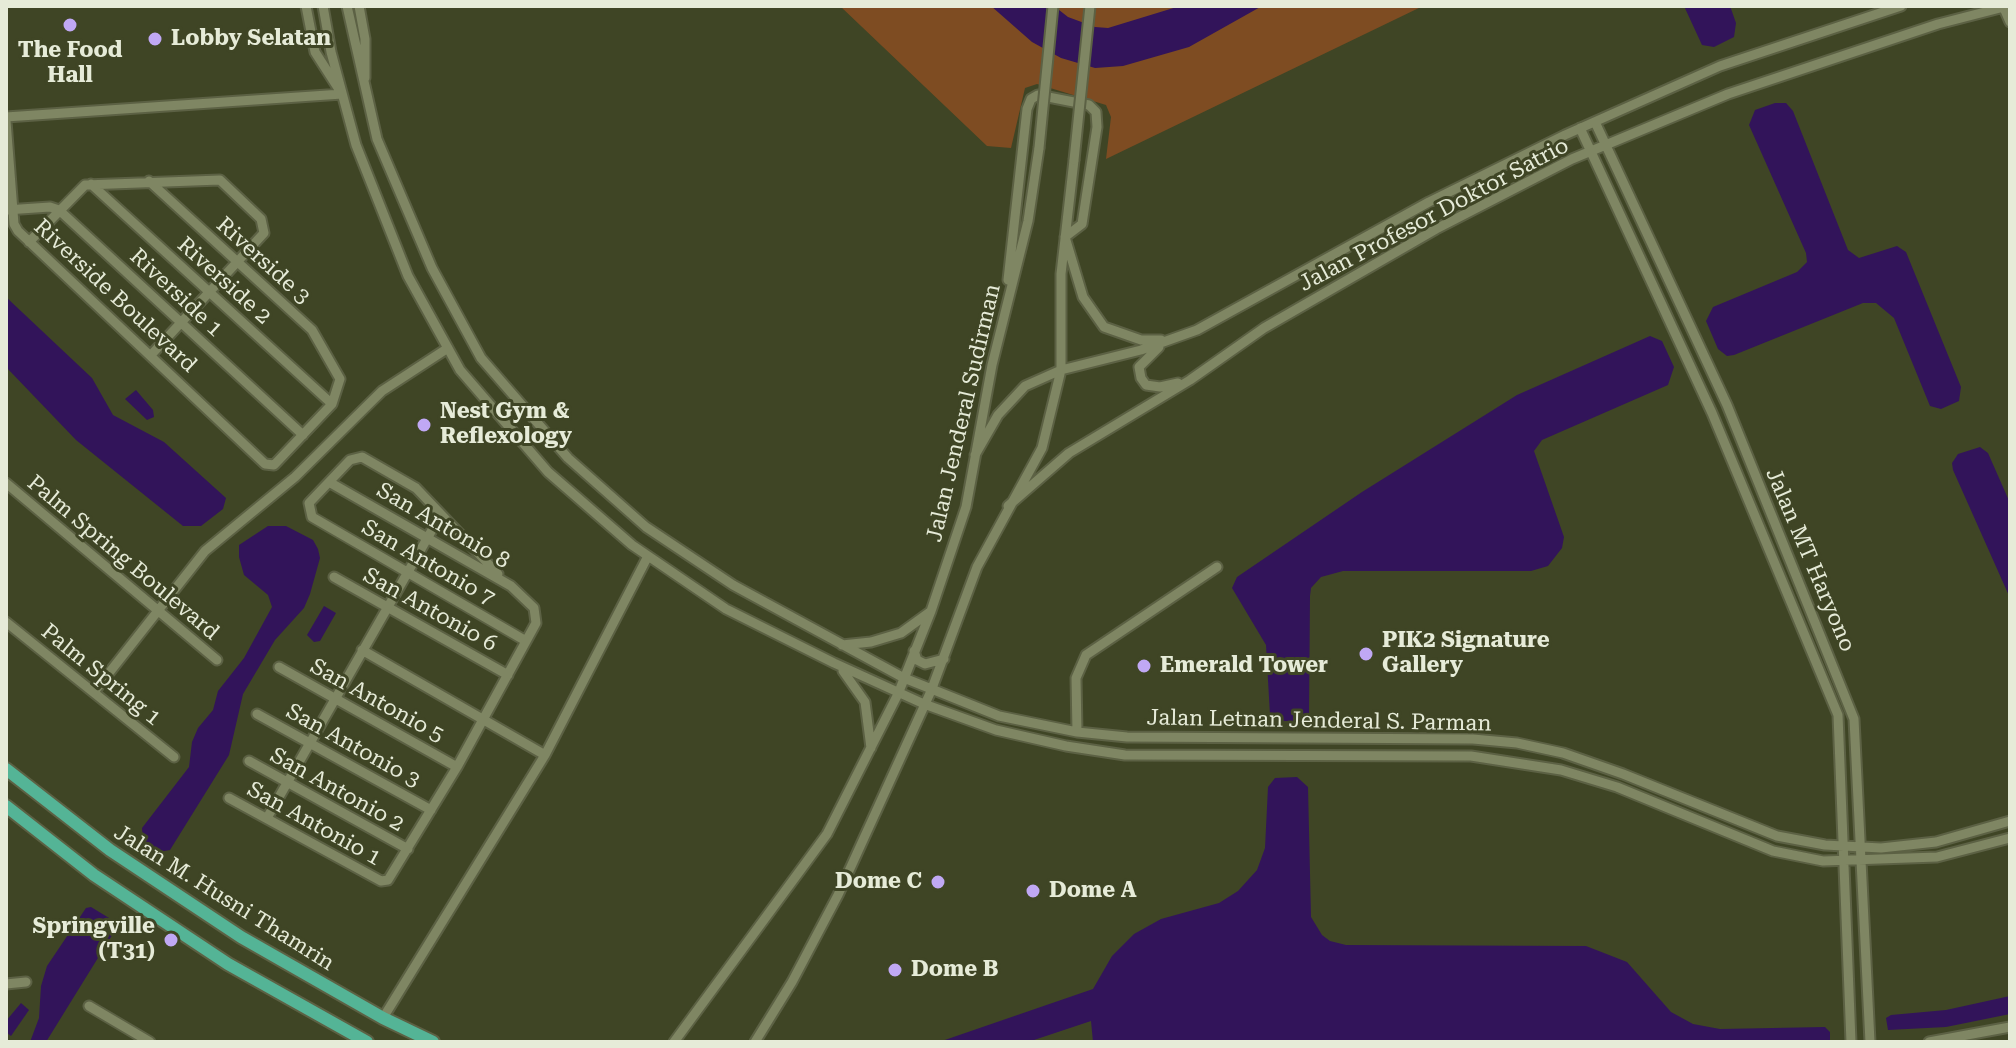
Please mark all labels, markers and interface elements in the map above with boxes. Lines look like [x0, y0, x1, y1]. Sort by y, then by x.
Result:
marker: The Food Hall [61, 16, 79, 34]
place label: Lobby Selatan [171, 26, 331, 52]
marker: Lobby Selatan [146, 30, 164, 48]
place label: The Food Hall [18, 38, 122, 90]
street label: Jalan Profesor Doktor Satrio [1295, 133, 1573, 297]
street label: Riverside 3 [211, 212, 315, 310]
street label: Riverside Boulevard [28, 214, 202, 378]
street label: Riverside 2 [172, 232, 276, 330]
street label: Riverside 1 [124, 243, 228, 343]
street label: Jalan Jenderal Sudirman [921, 282, 1007, 544]
place label: Nest Gym & Reflexology [440, 399, 572, 450]
marker: Nest Gym & Reflexology [415, 416, 433, 434]
street label: Jalan MT Haryono [1759, 464, 1861, 656]
street label: Palm Spring Boulevard [22, 470, 224, 646]
street label: San Antonio 8 [372, 477, 514, 575]
street label: San Antonio 7 [357, 514, 499, 612]
street label: San Antonio 6 [358, 562, 502, 658]
street label: Palm Spring 1 [36, 619, 166, 731]
place label: PIK2 Signature Gallery [1382, 628, 1550, 680]
marker: PIK2 Signature Gallery [1357, 645, 1375, 663]
street label: San Antonio 5 [305, 653, 449, 749]
place label: Emerald Tower [1160, 653, 1328, 679]
marker: Emerald Tower [1135, 657, 1153, 675]
street label: San Antonio 3 [281, 698, 425, 794]
street label: Jalan Letnan Jenderal S. Parman [1146, 705, 1492, 737]
street label: San Antonio 2 [265, 742, 409, 838]
street label: San Antonio 1 [242, 776, 386, 872]
street label: Jalan M. Husni Thamrin [109, 819, 339, 977]
place label: Dome C [835, 869, 922, 895]
marker: Dome C [929, 873, 947, 891]
place label: Dome A [1049, 878, 1137, 904]
marker: Dome A [1024, 882, 1042, 900]
place label: Springville (T31) [32, 914, 155, 966]
marker: Springville (T31) [162, 931, 180, 949]
place label: Dome B [911, 957, 998, 983]
marker: Dome B [886, 961, 904, 979]

